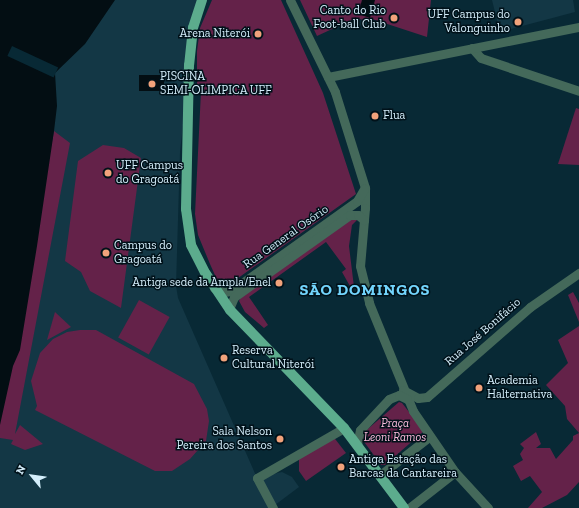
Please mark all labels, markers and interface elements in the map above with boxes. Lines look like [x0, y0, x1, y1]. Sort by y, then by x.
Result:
place label: Canto do Rio Foot-ball Club [313, 4, 386, 32]
place label: UFF Campus do Valonguinho [427, 8, 510, 36]
marker: Canto do Rio Foot-ball Club [389, 13, 399, 23]
marker: UFF Campus do Valonguinho [513, 17, 523, 27]
place label: Arena Niterói [179, 27, 250, 41]
marker: Arena Niterói [253, 29, 263, 39]
place label: PISCINA SEMI-OLIMPICA UFF [160, 70, 272, 98]
marker: PISCINA SEMI-OLIMPICA UFF [147, 79, 157, 89]
place label: Flua [383, 109, 405, 123]
marker: Flua [370, 111, 380, 121]
place label: UFF Campus do Gragoatá [116, 159, 183, 187]
marker: UFF Campus do Gragoatá [103, 168, 113, 178]
street label: Rua General Osório [241, 202, 331, 272]
place label: Campus do Gragoatá [114, 239, 172, 267]
marker: Campus do Gragoatá [101, 248, 111, 258]
place label: Antiga sede da Ampla/Enel [132, 276, 271, 290]
marker: Antiga sede da Ampla/Enel [274, 278, 284, 288]
district label: SÃO DOMINGOS [299, 280, 431, 300]
street label: Rua José Bonifácio [442, 295, 524, 369]
place label: Reserva Cultural Niterói [232, 344, 314, 372]
marker: Reserva Cultural Niterói [219, 353, 229, 363]
place label: Academia Halternativa [487, 374, 552, 402]
marker: Academia Halternativa [474, 383, 484, 393]
park label: Praça Leoni Ramos [364, 417, 426, 445]
place label: Sala Nelson Pereira dos Santos [176, 425, 272, 453]
marker: Sala Nelson Pereira dos Santos [275, 434, 285, 444]
place label: Antiga Estação das Barcas da Cantareira [349, 453, 457, 481]
north arrow [12, 456, 52, 496]
marker: Antiga Estação das Barcas da Cantareira [336, 462, 346, 472]
text: N [13, 463, 29, 477]

